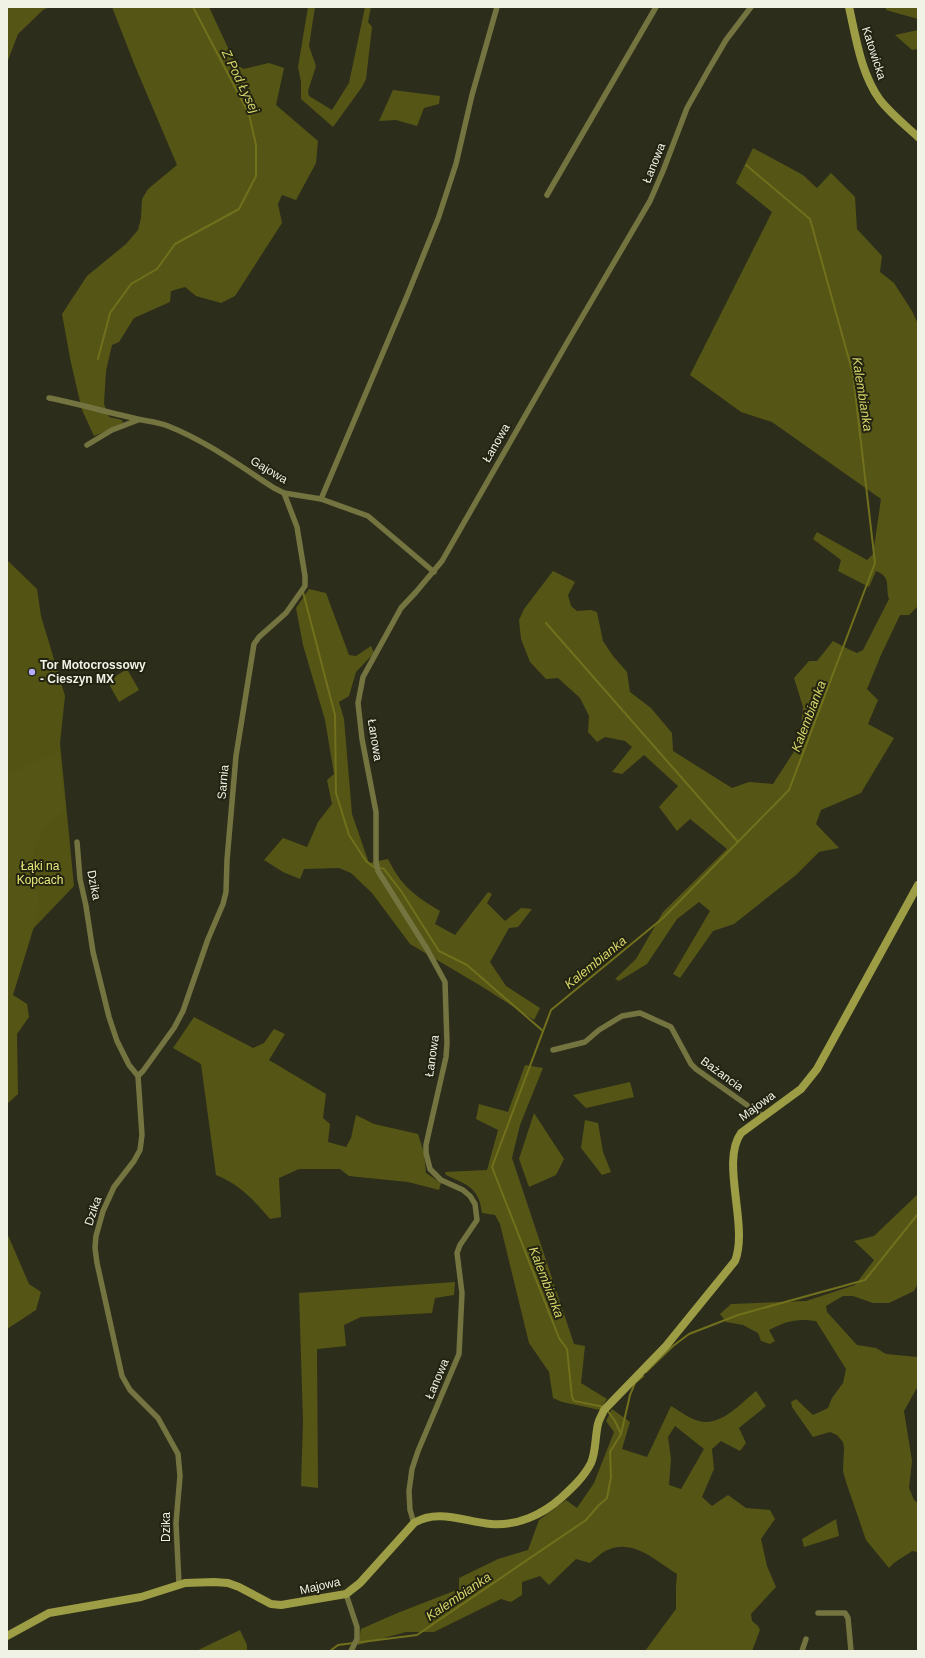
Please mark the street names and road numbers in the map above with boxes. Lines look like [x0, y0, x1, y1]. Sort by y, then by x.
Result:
street label: Katowicka [859, 25, 889, 81]
street label: Łanowa [640, 141, 668, 185]
street label: Łanowa [479, 421, 513, 465]
street label: Gajowa [248, 454, 290, 487]
street label: Łanowa [365, 718, 385, 762]
street label: Sarnia [215, 764, 232, 800]
street label: Dzika [84, 869, 104, 901]
street label: Łanowa [422, 1034, 442, 1078]
street label: Bażancia [698, 1054, 746, 1094]
street label: Majowa [736, 1088, 778, 1124]
street label: Dzika [81, 1194, 105, 1227]
street label: Łanowa [422, 1357, 452, 1401]
street label: Dzika [159, 1512, 173, 1542]
street label: Majowa [298, 1574, 342, 1597]

